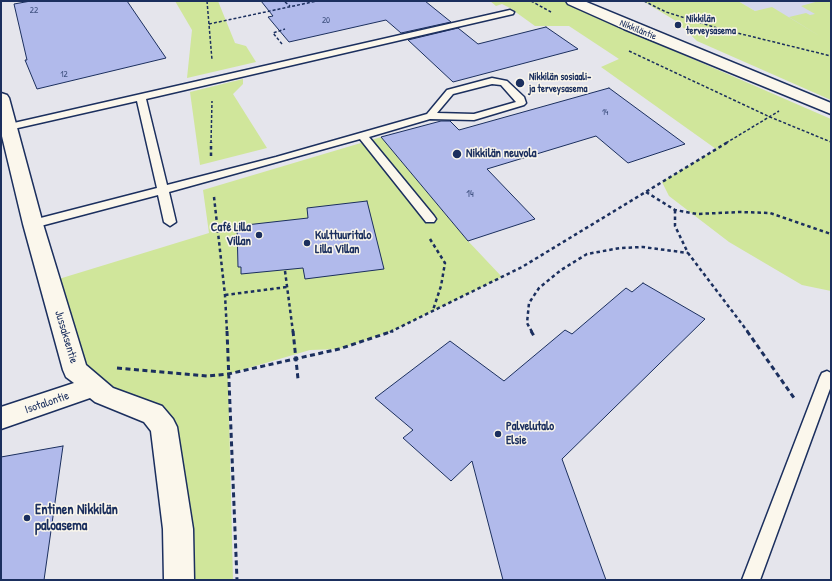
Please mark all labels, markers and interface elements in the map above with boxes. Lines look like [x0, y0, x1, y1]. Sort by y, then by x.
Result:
house number: 22 [30, 6, 38, 16]
place label: Nikkilän terveysasema [686, 13, 736, 36]
house number: 20 [322, 16, 330, 26]
street label: Nikkiläntie [618, 17, 658, 43]
marker: Nikkilän terveysasema [673, 20, 683, 30]
house number: 12 [60, 70, 68, 80]
place label: Nikkilän sosiaali- ja terveysasema [529, 71, 591, 94]
marker: Nikkilän sosiaali- ja terveysasema [514, 77, 526, 89]
house number: 14 [602, 108, 608, 118]
place label: Nikkilän neuvola [466, 147, 536, 161]
marker: Nikkilän neuvola [451, 148, 463, 160]
house number: 14 [466, 188, 474, 200]
place label: Café Lilla Villan [211, 221, 251, 249]
place label: Kulttuuritalo Lilla Villan [315, 229, 371, 257]
marker: Café Lilla Villan [254, 230, 264, 240]
marker: Kulttuuritalo Lilla Villan [302, 238, 312, 248]
street label: Jussaksentie [51, 309, 81, 365]
street label: Isotalontie [23, 389, 71, 417]
place label: Palvelutalo Elsie [506, 420, 554, 448]
marker: Palvelutalo Elsie [493, 429, 503, 439]
place label: Entinen Nikkilän paloasema [35, 502, 118, 534]
marker: Entinen Nikkilän paloasema [22, 513, 32, 523]

